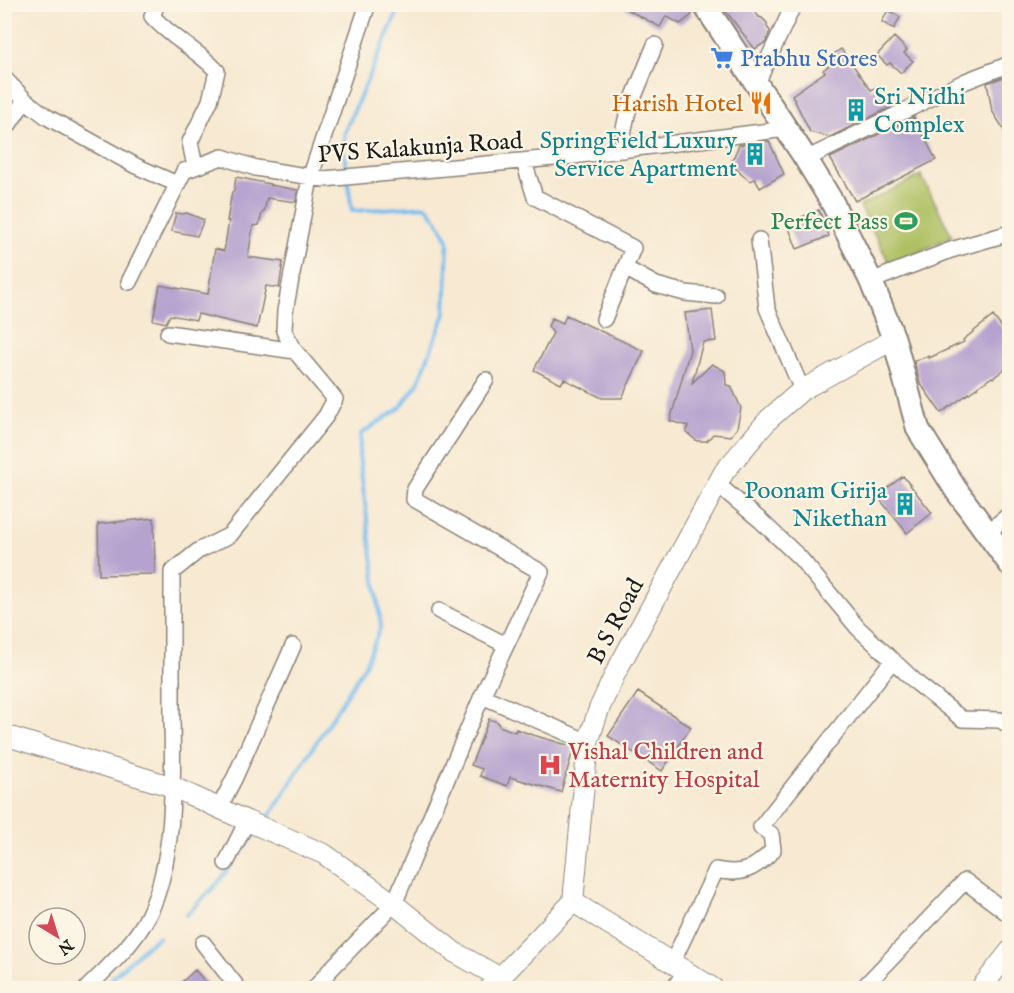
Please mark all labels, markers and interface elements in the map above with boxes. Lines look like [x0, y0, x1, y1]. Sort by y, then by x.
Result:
place label: Prabhu Stores [740, 44, 878, 75]
supermarket icon: Prabhu Stores [709, 45, 735, 71]
place label: Sri Nidhi Complex [874, 82, 966, 141]
place label: Harish Hotel [611, 89, 743, 120]
restaurant icon: Harish Hotel [748, 90, 774, 116]
building icon: Sri Nidhi Complex [843, 97, 869, 123]
street label: PVS Kalakunja Road [317, 126, 524, 171]
place label: SpringField Luxury Service Apartment [540, 126, 737, 185]
building icon: SpringField Luxury Service Apartment [742, 141, 768, 167]
place label: Perfect Pass [770, 207, 888, 238]
sports icon: Perfect Pass [893, 208, 919, 234]
place label: Poonam Girija Nikethan [744, 476, 888, 535]
building icon: Poonam Girija Nikethan [892, 491, 918, 517]
street label: B S Road [581, 573, 652, 670]
place label: Vishal Children and Maternity Hospital [567, 737, 763, 796]
hospital icon: Vishal Children and Maternity Hospital [537, 752, 563, 778]
north arrow [27, 906, 87, 966]
text: N [53, 933, 77, 958]

